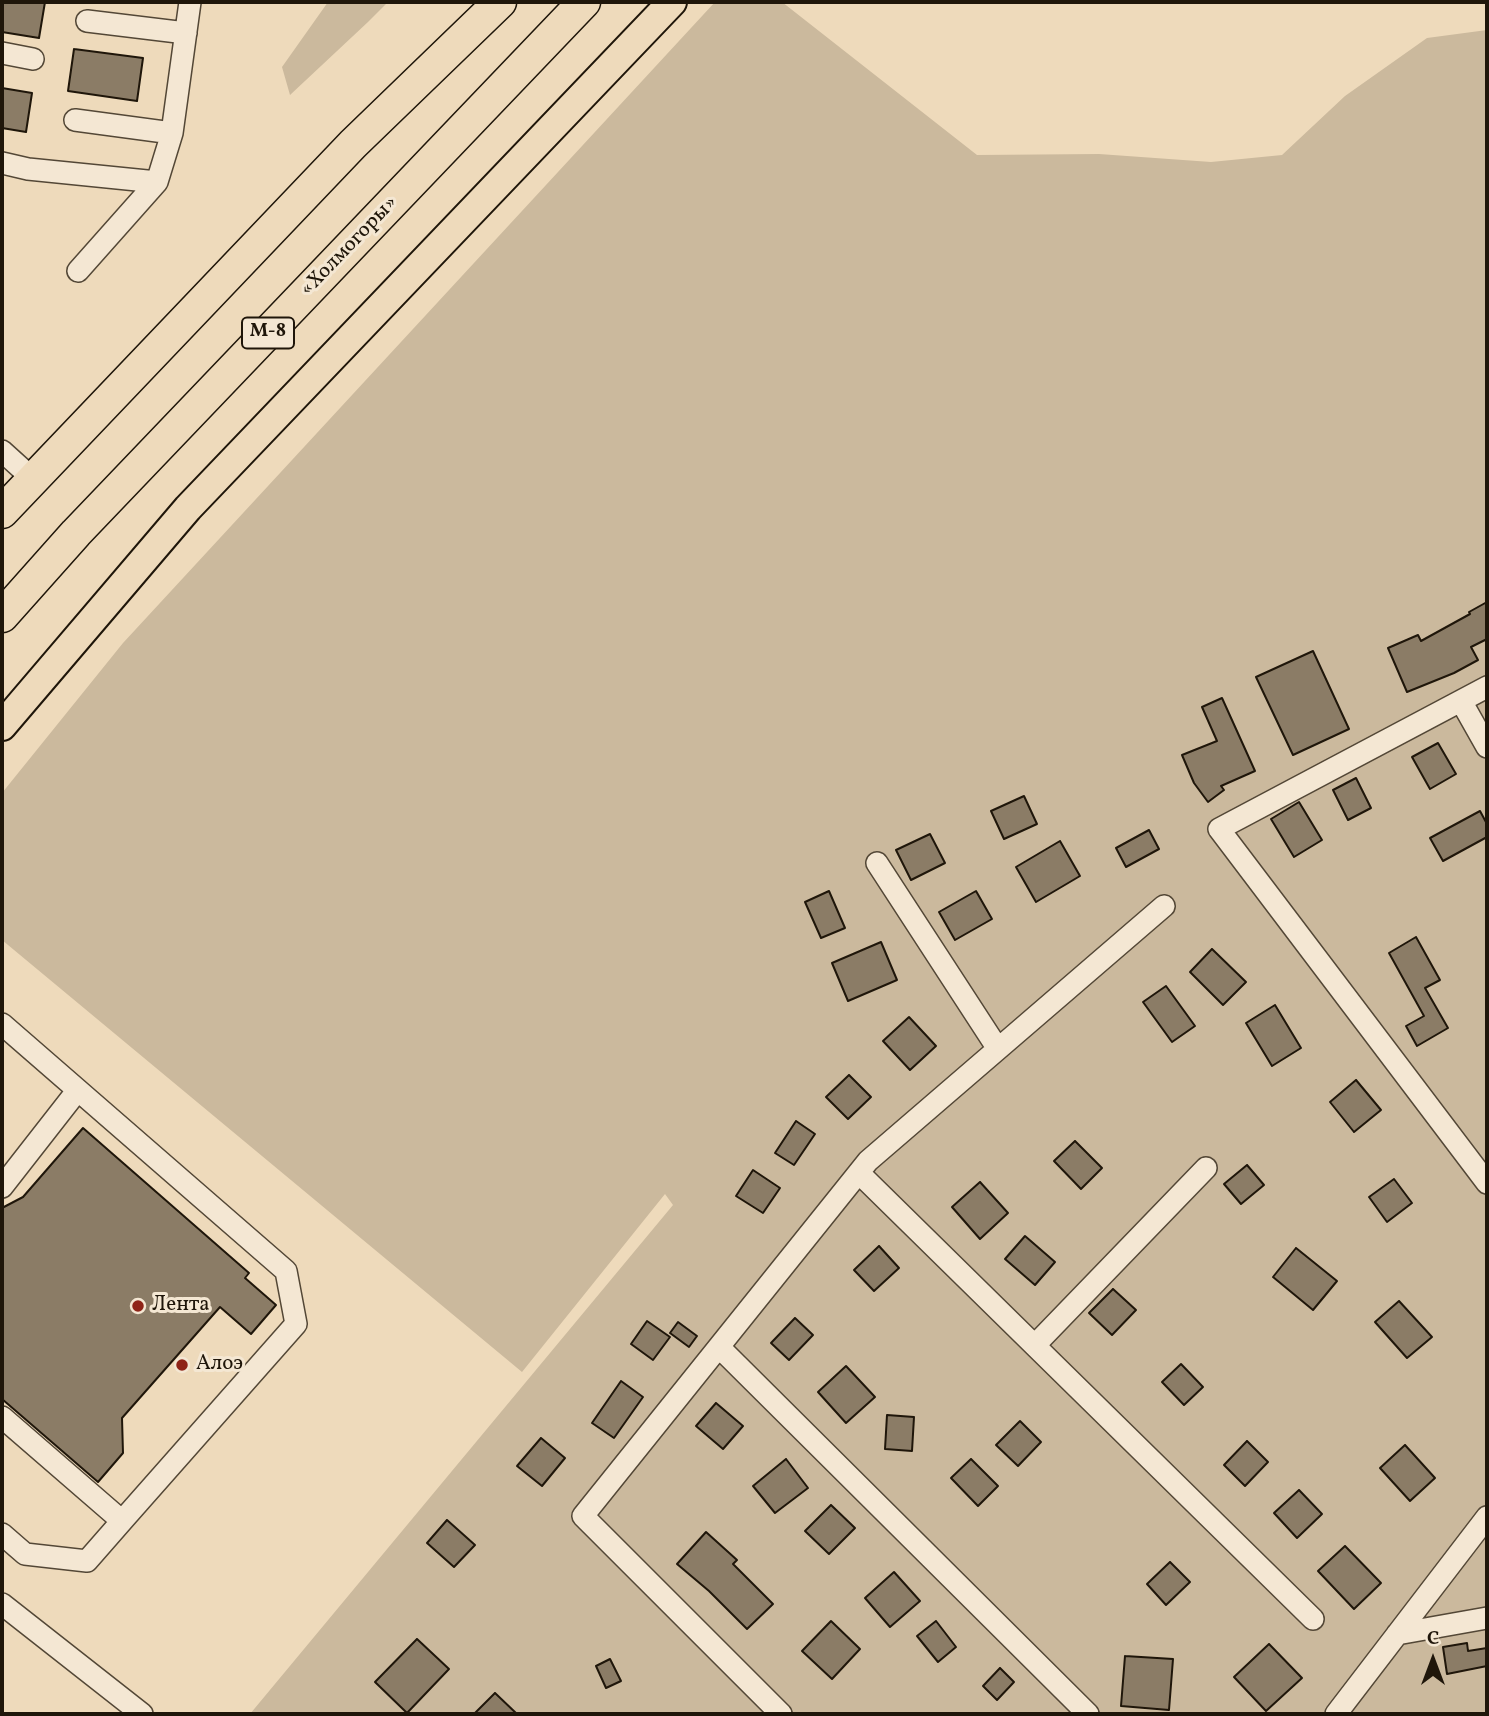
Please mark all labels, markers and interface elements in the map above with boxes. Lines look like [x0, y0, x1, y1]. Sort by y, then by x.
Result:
street label: «Холмогоры» [296, 192, 404, 302]
road number: М-8 [242, 318, 294, 348]
place label: Лента [152, 1293, 210, 1319]
marker: Лента [130, 1298, 146, 1314]
place label: Алоэ [196, 1352, 243, 1378]
marker: Алоэ [174, 1357, 190, 1373]
north arrow [1398, 1625, 1468, 1695]
text: С [1427, 1626, 1439, 1652]

